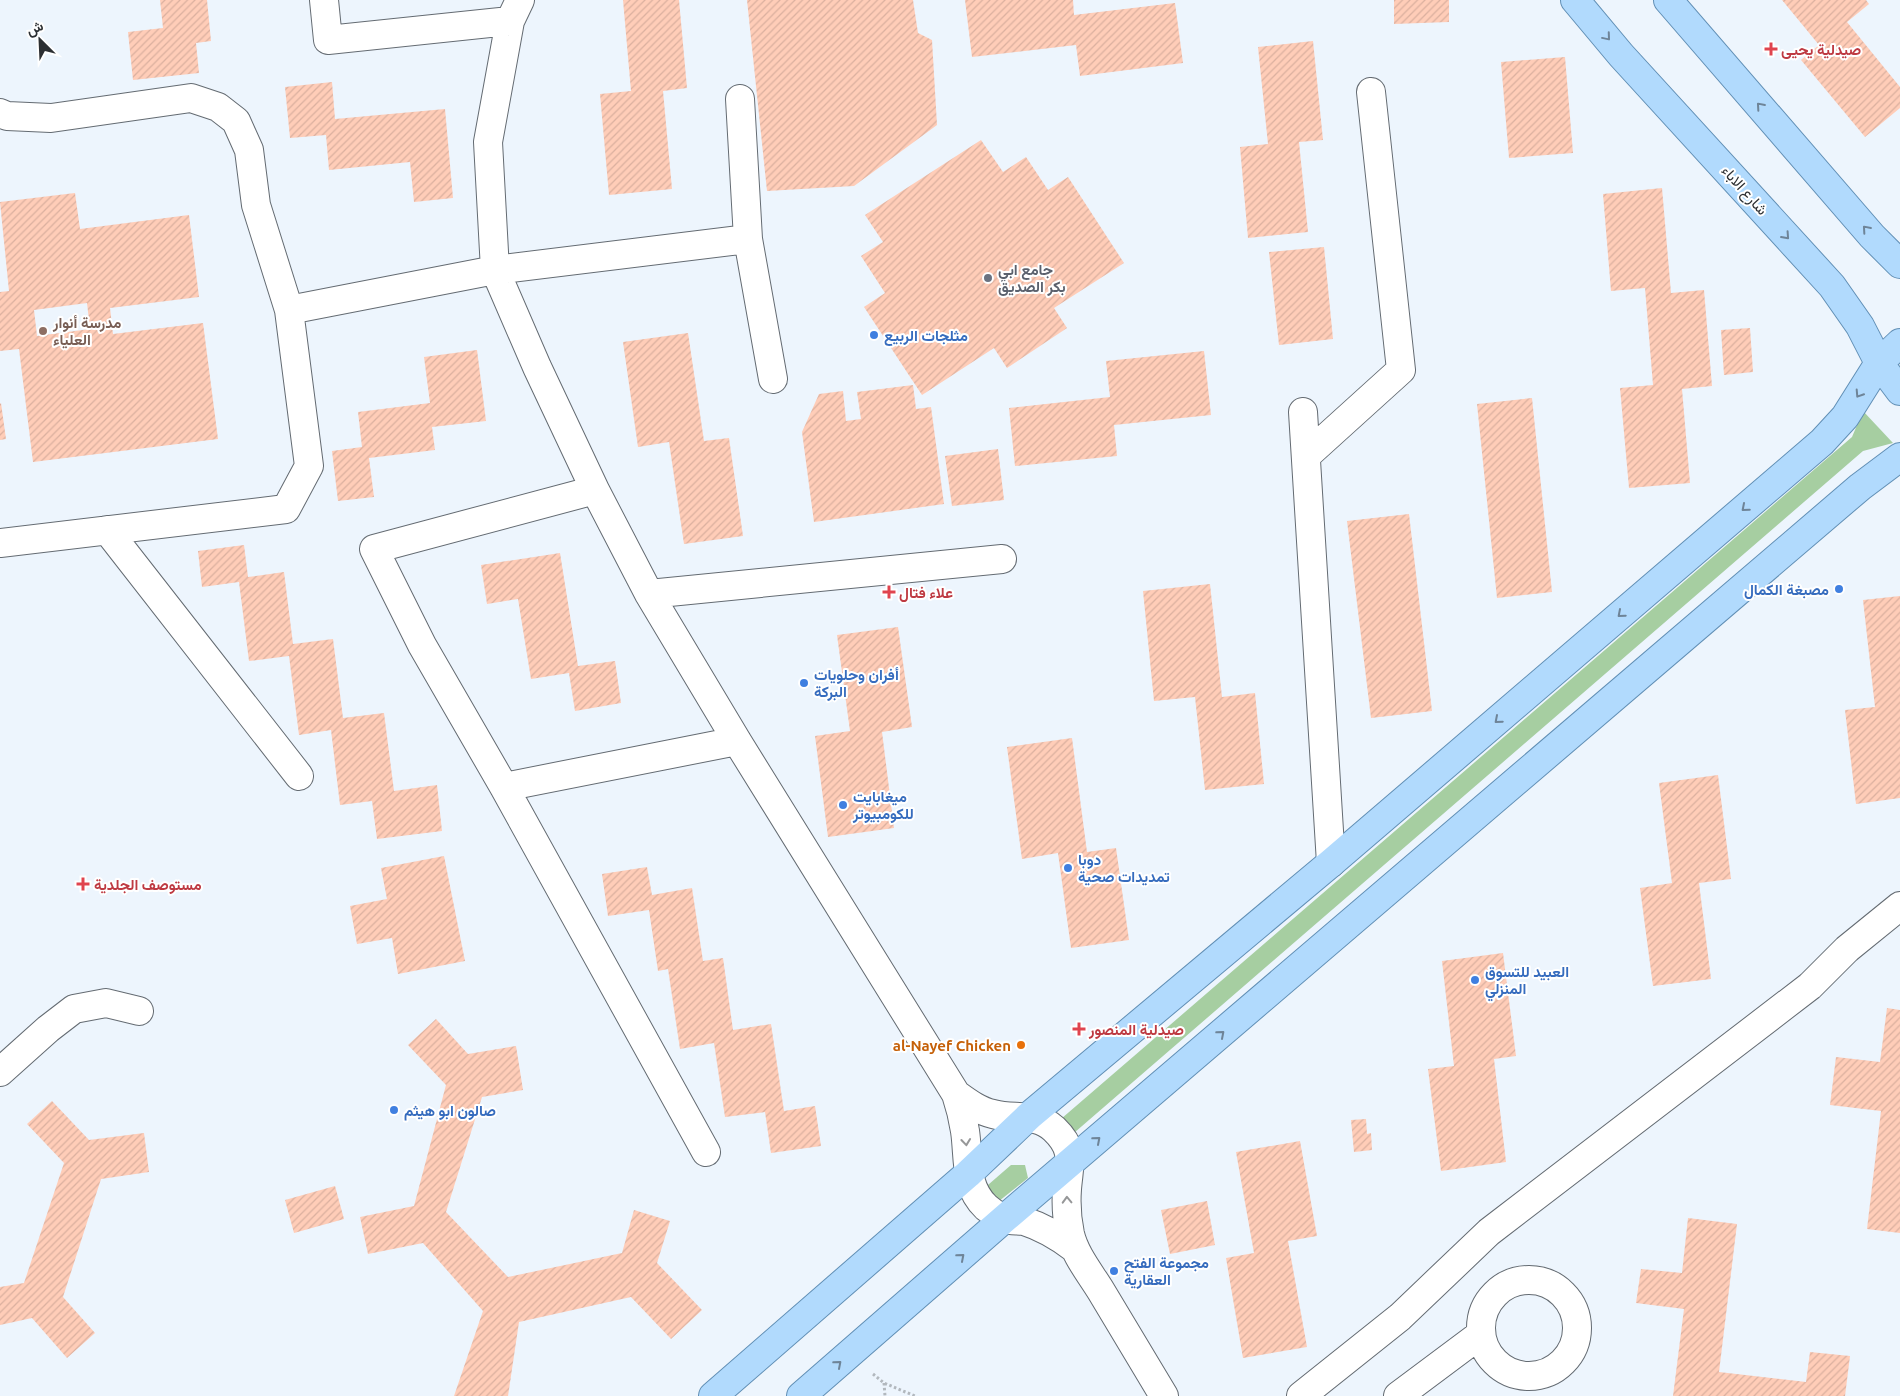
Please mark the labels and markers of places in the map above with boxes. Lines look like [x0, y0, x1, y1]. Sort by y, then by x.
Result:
place label: صيدلية يحيى [1781, 41, 1861, 59]
marker: صيدلية يحيى [1765, 43, 1777, 55]
place label: جامع ابي بكر الصديق [998, 261, 1066, 296]
marker: جامع ابي بكر الصديق [982, 272, 994, 284]
place label: مدرسة أنوار العلياء [52, 314, 121, 349]
marker: مدرسة أنوار العلياء [37, 325, 49, 337]
place label: مثلجات الربيع [884, 327, 968, 346]
marker: مثلجات الربيع [868, 329, 880, 341]
place label: مصبغة الكمال [1744, 581, 1829, 599]
marker: مصبغة الكمال [1833, 583, 1845, 595]
place label: علاء فتال [899, 584, 953, 602]
marker: علاء فتال [883, 586, 895, 598]
place label: أفران وحلويات البركة [814, 666, 899, 701]
marker: أفران وحلويات البركة [798, 677, 810, 689]
place label: ميغابايت للكومبيوتر [852, 788, 914, 823]
marker: ميغابايت للكومبيوتر [837, 799, 849, 811]
place label: دوبا تمديدات صحية [1078, 851, 1170, 886]
marker: دوبا تمديدات صحية [1062, 862, 1074, 874]
place label: مستوصف الجلدية [94, 876, 202, 894]
marker: مستوصف الجلدية [76, 877, 90, 891]
place label: العبيد للتسوق المنزلي [1485, 963, 1569, 1002]
marker: العبيد للتسوق المنزلي [1469, 974, 1481, 986]
place label: صيدلية المنصور [1088, 1021, 1184, 1039]
marker: صيدلية المنصور [1073, 1023, 1085, 1035]
place label: al-Nayef Chicken [893, 1037, 1011, 1054]
marker: al-Nayef Chicken [1015, 1039, 1027, 1051]
place label: صالون ابو هيثم [404, 1102, 496, 1121]
marker: صالون ابو هيثم [388, 1104, 400, 1116]
place label: مجموعة الفتح العقارية [1124, 1254, 1209, 1289]
marker: مجموعة الفتح العقارية [1108, 1265, 1120, 1277]

